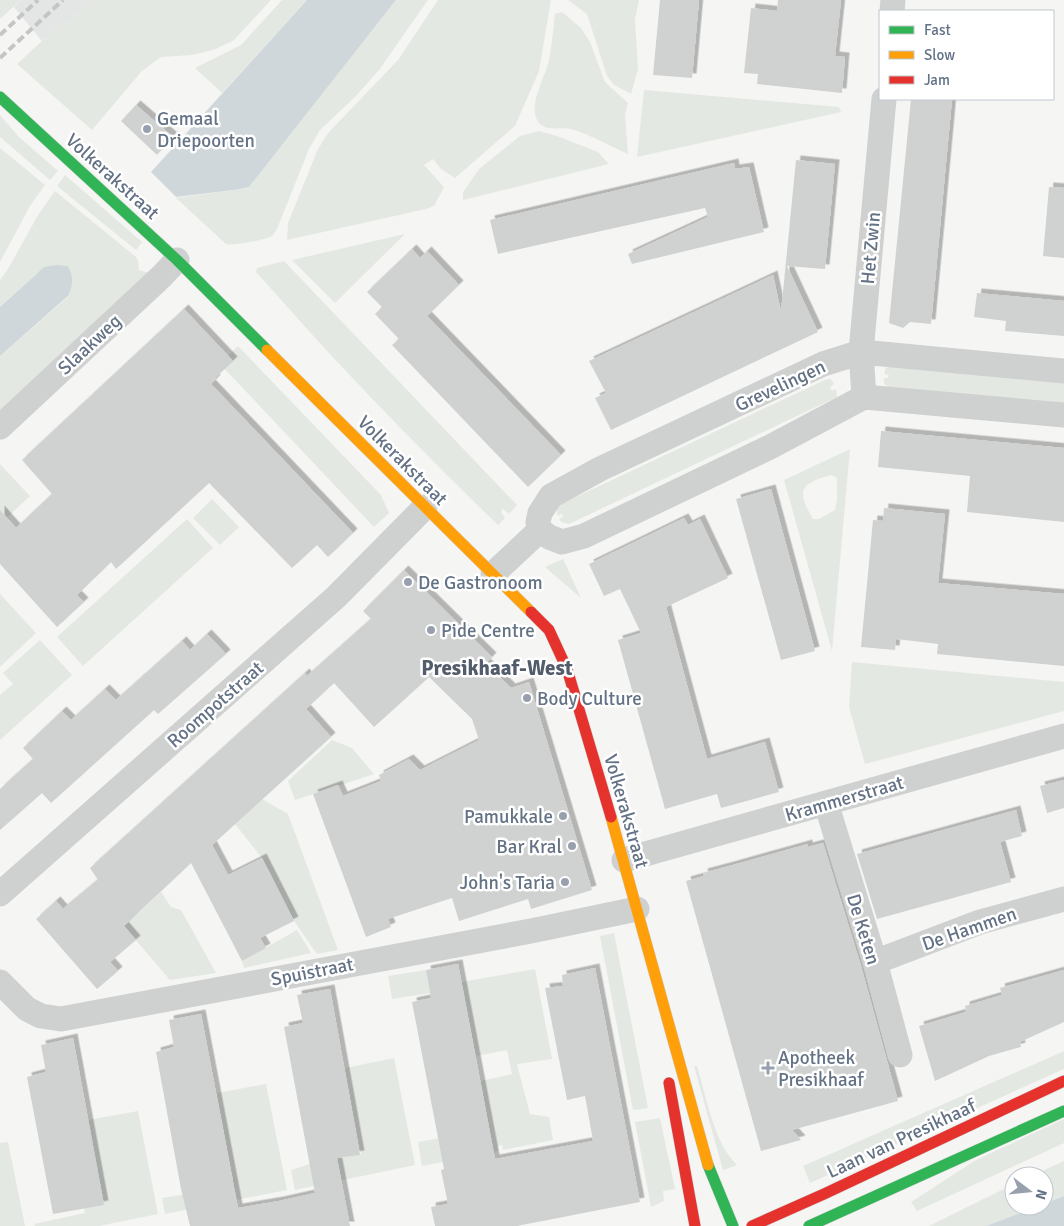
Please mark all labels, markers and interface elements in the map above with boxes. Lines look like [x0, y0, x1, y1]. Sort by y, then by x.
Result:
legend [879, 10, 1054, 100]
text: Fast [924, 21, 951, 39]
text: Slow [924, 46, 955, 64]
text: Jam [924, 71, 950, 89]
place label: Gemaal Driepoorten [157, 107, 255, 153]
marker: Gemaal Driepoorten [141, 123, 153, 135]
street label: Volkerakstraat [61, 128, 164, 225]
street label: Het Zwin [856, 211, 886, 285]
street label: Slaakweg [53, 309, 126, 380]
street label: Grevelingen [731, 355, 829, 417]
street label: Volkerakstraat [352, 411, 453, 511]
place label: De Gastronoom [418, 571, 543, 595]
marker: De Gastronoom [402, 576, 414, 588]
place label: Pide Centre [441, 619, 535, 643]
marker: Pide Centre [425, 624, 437, 636]
district label: Presikhaaf-West [421, 655, 573, 681]
street label: Roompotstraat [162, 656, 269, 753]
place label: Body Culture [537, 687, 642, 711]
marker: Body Culture [521, 692, 533, 704]
street label: Volkerakstraat [598, 751, 654, 871]
street label: Krammerstraat [782, 770, 907, 827]
place label: Pamukkale [464, 805, 553, 829]
marker: Pamukkale [557, 810, 569, 822]
place label: Bar Kral [496, 835, 562, 859]
marker: Bar Kral [566, 840, 578, 852]
place label: John's Taria [460, 871, 555, 895]
marker: John's Taria [559, 876, 571, 888]
street label: De Keten [841, 891, 885, 968]
street label: De Hammen [919, 902, 1020, 956]
street label: Spuistraat [269, 952, 356, 992]
place label: Apotheek Presikhaaf [778, 1046, 865, 1092]
marker: Apotheek Presikhaaf [762, 1062, 774, 1074]
street label: Laan van Presikhaaf [823, 1093, 981, 1184]
north arrow [1004, 1166, 1054, 1216]
text: N [1032, 1187, 1051, 1201]

